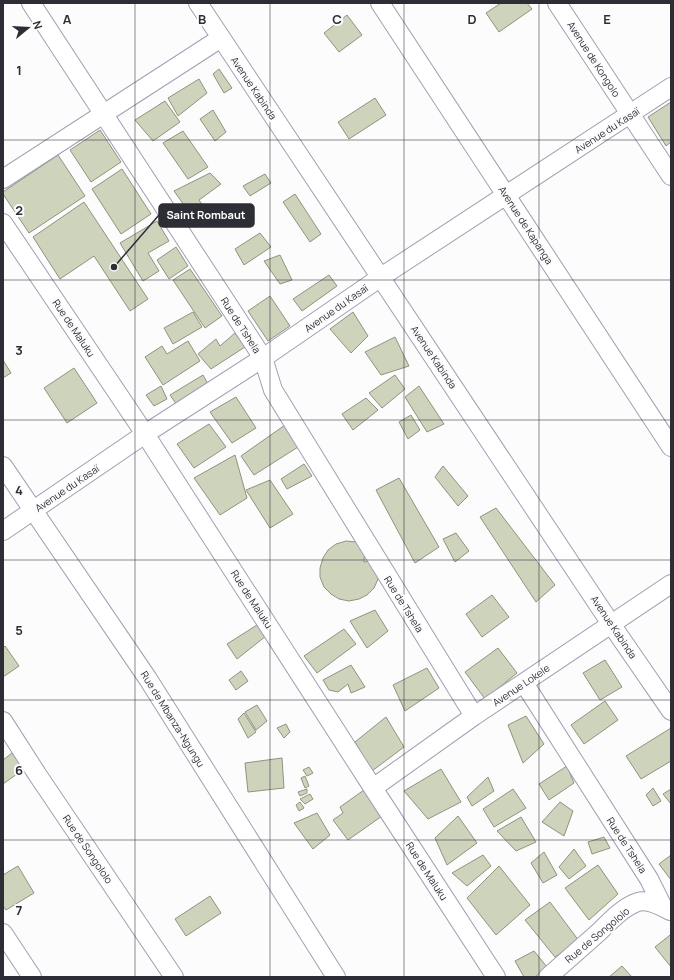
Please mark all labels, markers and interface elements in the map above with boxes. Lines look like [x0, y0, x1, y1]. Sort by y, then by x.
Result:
north arrow [8, 8, 48, 48]
text: A [63, 10, 72, 28]
text: B [198, 10, 206, 28]
text: C [332, 10, 342, 28]
text: D [467, 10, 477, 28]
text: E [603, 10, 611, 28]
text: N [30, 19, 46, 31]
street label: Avenue de Kongolo [564, 19, 624, 100]
street label: Avenue Kabinda [228, 54, 280, 122]
text: 1 [16, 61, 22, 79]
street label: Avenue du Kasaï [572, 103, 643, 156]
street label: Avenue de Kapanga [496, 183, 556, 267]
text: 2 [15, 201, 23, 219]
callout: Saint Rombaut [159, 204, 254, 227]
text: Saint Rombaut [166, 207, 246, 222]
street label: Avenue du Kasaï [301, 280, 371, 335]
street label: Rue de Tshela [218, 294, 264, 356]
street label: Rue de Maluku [49, 296, 99, 360]
street label: Avenue Kabinda [408, 323, 460, 391]
text: 3 [15, 341, 23, 359]
street label: Avenue du Kasaï [32, 461, 102, 515]
text: 4 [15, 481, 23, 499]
street label: Rue de Maluku [228, 567, 276, 631]
street label: Rue de Tshela [381, 573, 427, 635]
street label: Avenue Kabinda [588, 593, 640, 661]
text: 5 [15, 621, 23, 639]
street label: Avenue Lokele [490, 661, 552, 709]
street label: Rue de Mbanza-Ngungu [138, 668, 208, 770]
text: 6 [15, 761, 23, 779]
street label: Rue de Songololo [60, 812, 116, 886]
street label: Rue de Tshela [604, 814, 650, 876]
street label: Rue de Maluku [403, 839, 451, 903]
text: 7 [16, 901, 23, 919]
street label: Rue de Songololo [562, 904, 632, 966]

